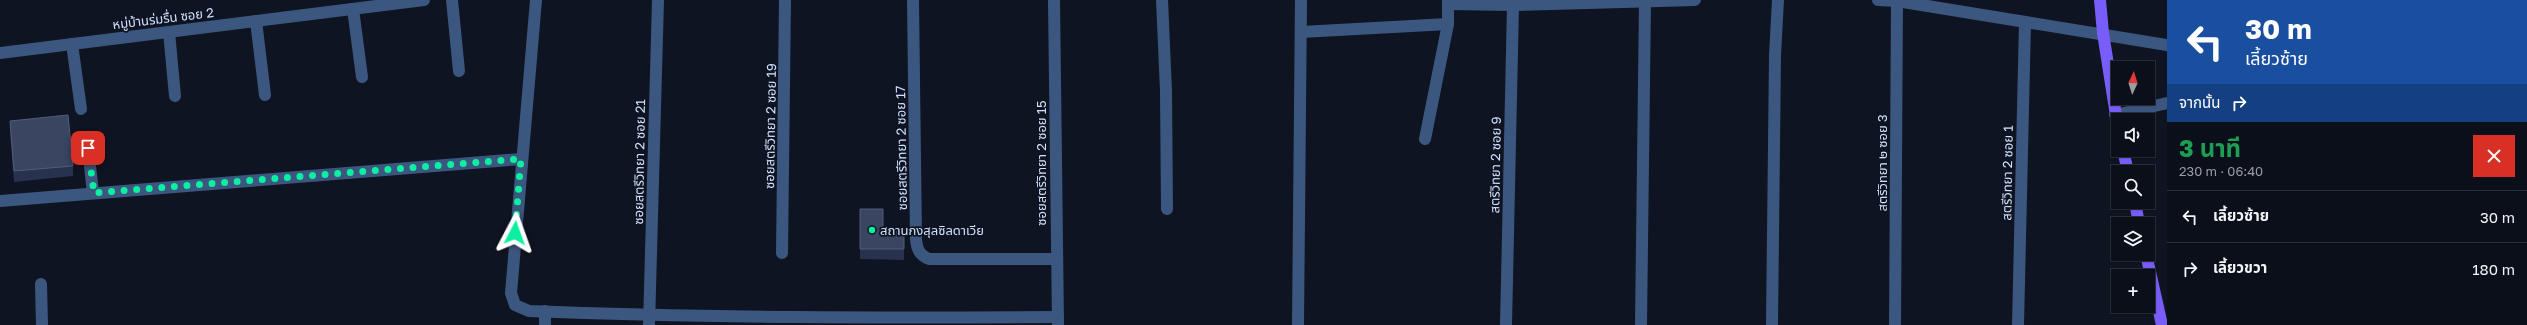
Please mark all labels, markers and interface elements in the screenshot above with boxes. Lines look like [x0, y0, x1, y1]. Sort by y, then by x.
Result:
street label: หมู่บ้านร่มรื่น ซอย 2 [111, 3, 215, 32]
text: 30 m [2245, 12, 2312, 45]
icon: left [2179, 16, 2231, 68]
text: เลี้ยวซ้าย [2245, 47, 2308, 69]
north arrow [2111, 61, 2155, 105]
map controls [2111, 61, 2155, 313]
street label: ซอยสตรีวิทยา 2 ซอย 19 [761, 63, 779, 189]
street label: ซอยสตรีวิทยา 2 ซอย 17 [892, 85, 910, 210]
icon: right [2228, 92, 2250, 114]
text: จากนั้น [2179, 93, 2220, 111]
street label: ซอยสตรีวิทยา 2 ซอย 21 [630, 99, 648, 225]
street label: ซอยสตรีวิทยา 2 ซอย 15 [1033, 100, 1049, 226]
button: sound [2111, 113, 2155, 157]
street label: สตรีวิทยา ๒ ซอย 3 [1874, 114, 1890, 212]
street label: สตรีวิทยา 2 ซอย 9 [1486, 116, 1504, 214]
street label: สตรีวิทยา 2 ซอย 1 [1998, 125, 2016, 221]
pin [71, 131, 105, 165]
text: 3 นาที [2179, 133, 2241, 162]
button: close [2473, 135, 2515, 177]
icon: arrive [77, 137, 99, 159]
text: 230 m · 06:40 [2179, 163, 2263, 179]
button: search [2111, 165, 2155, 209]
icon: left [2179, 206, 2201, 228]
text: เลี้ยวซ้าย [2213, 206, 2269, 224]
text: 30 m [2480, 208, 2515, 226]
position arrow [494, 212, 536, 254]
button: layers [2111, 217, 2155, 261]
place label: สถานกงสุลซิลดาเวีย [880, 222, 984, 238]
marker: สถานกงสุลซิลดาเวีย [867, 225, 877, 235]
icon: right [2179, 258, 2201, 280]
text: เลี้ยวขวา [2213, 258, 2267, 276]
text: 180 m [2472, 260, 2515, 278]
button: + [2111, 269, 2155, 313]

